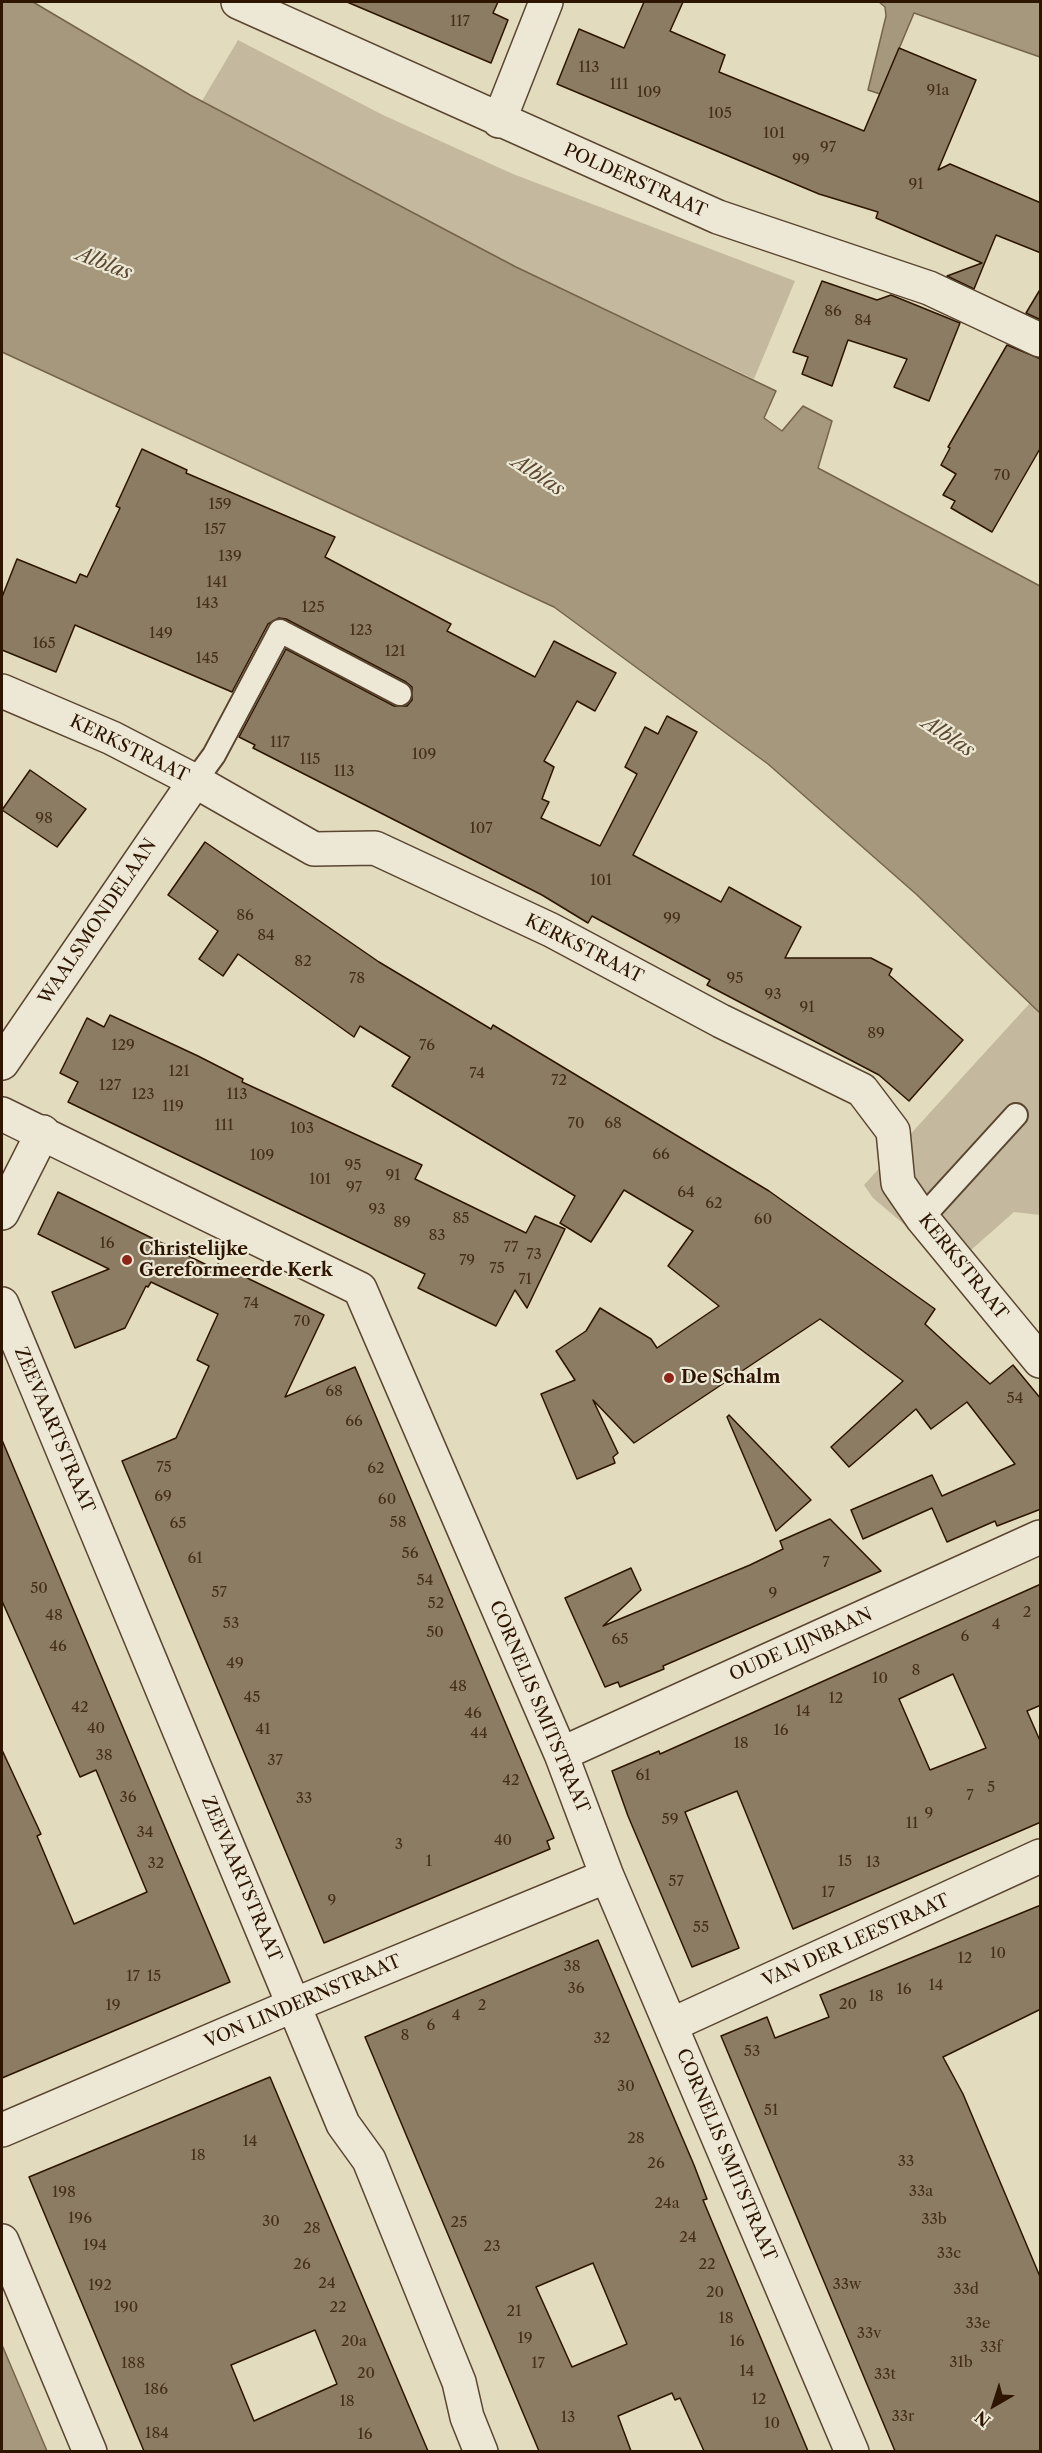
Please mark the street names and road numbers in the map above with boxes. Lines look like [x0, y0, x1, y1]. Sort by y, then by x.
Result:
street label: POLDERSTRAAT [560, 140, 710, 222]
street label: KERKSTRAAT [66, 711, 192, 787]
street label: WAALSMONDELAAN [34, 835, 162, 1009]
street label: KERKSTRAAT [521, 910, 647, 988]
street label: KERKSTRAAT [914, 1210, 1012, 1324]
street label: ZEEVAARTSTRAAT [9, 1344, 99, 1516]
street label: CORNELIS SMITSTRAAT [484, 1598, 594, 1816]
street label: OUDE LIJNBAAN [726, 1604, 876, 1686]
street label: ZEEVAARTSTRAAT [196, 1793, 286, 1965]
street label: VAN DER LEESTRAAT [759, 1890, 953, 1992]
street label: VON LINDERNSTRAAT [202, 1951, 404, 2053]
street label: CORNELIS SMITSTRAAT [671, 2046, 781, 2264]

